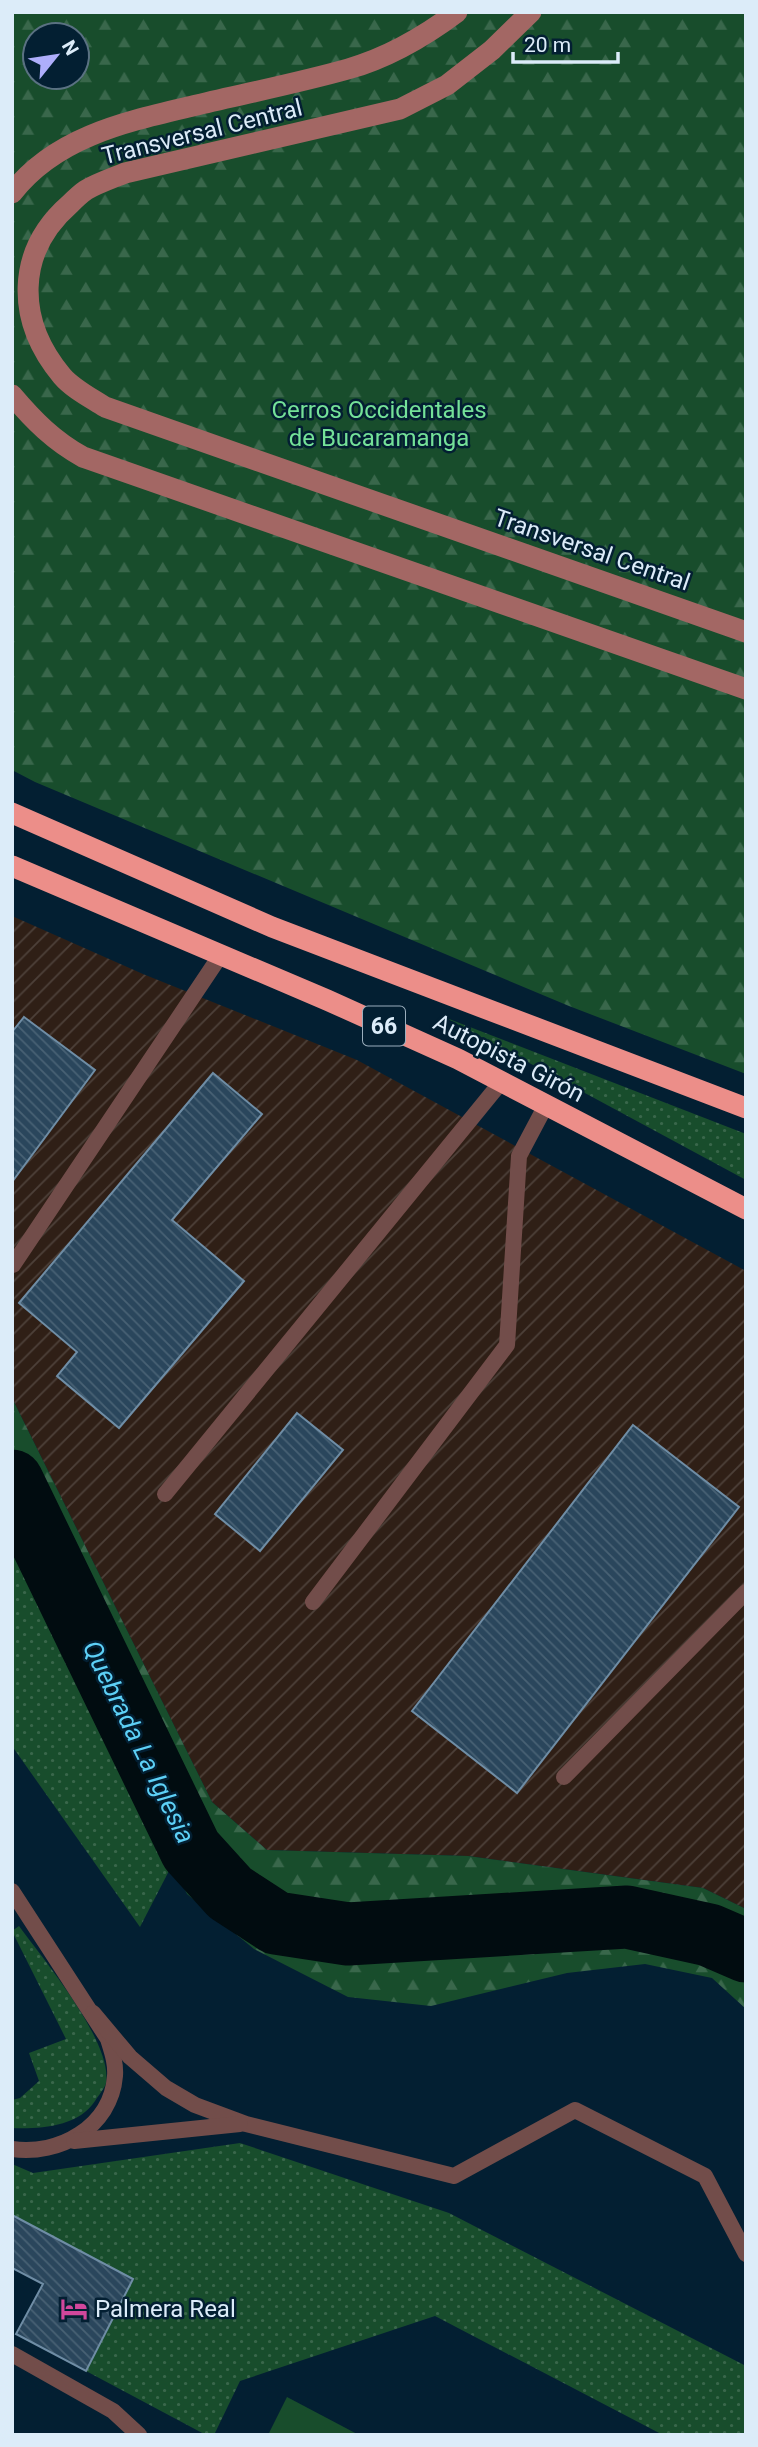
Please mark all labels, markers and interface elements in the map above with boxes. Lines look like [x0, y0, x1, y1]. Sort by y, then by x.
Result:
north arrow [21, 21, 91, 91]
scale bar [513, 21, 618, 65]
text: 20 m [524, 33, 571, 57]
text: N [57, 36, 84, 59]
street label: Transversal Central [99, 94, 305, 170]
park label: Cerros Occidentales de Bucaramanga [271, 396, 487, 452]
street label: Transversal Central [490, 503, 694, 597]
road number: 66 [363, 1007, 405, 1046]
street label: Autopista Girón [429, 1008, 589, 1108]
water label: Quebrada La Iglesia [77, 1636, 201, 1848]
hotel icon: Palmera Real [59, 2294, 89, 2324]
place label: Palmera Real [95, 2295, 236, 2323]

